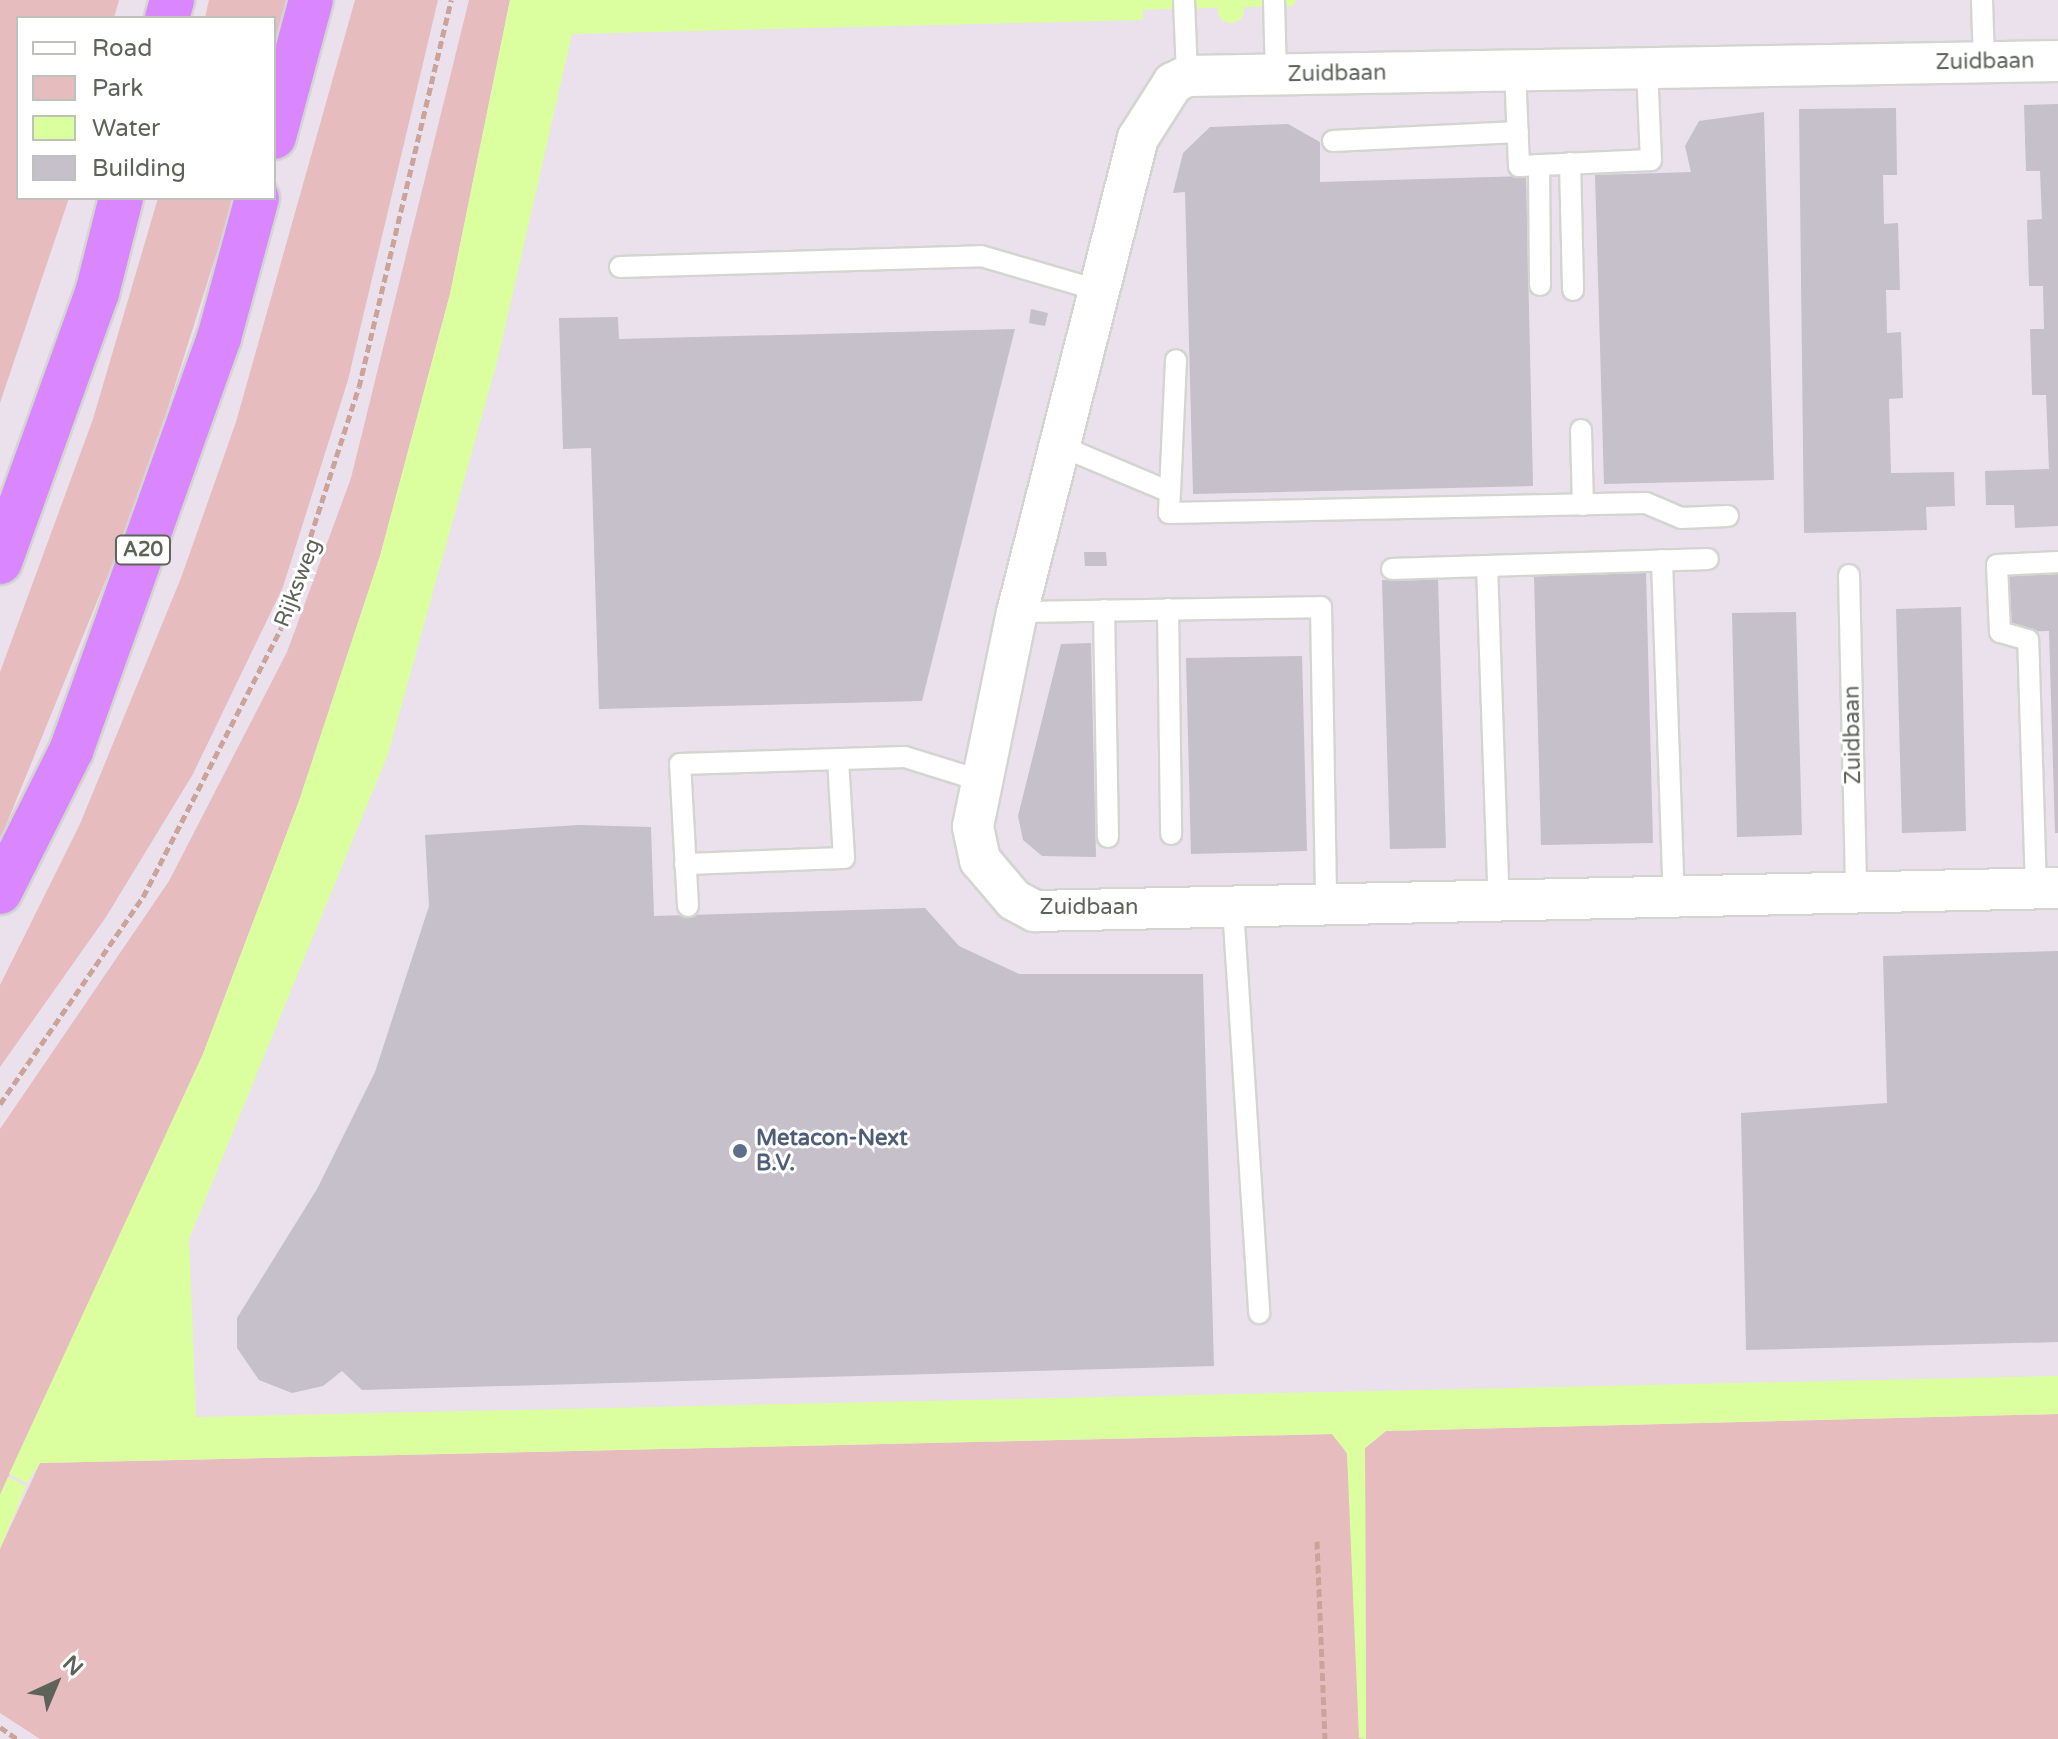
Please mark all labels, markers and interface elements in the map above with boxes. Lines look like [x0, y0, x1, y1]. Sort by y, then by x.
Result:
legend [16, 16, 276, 200]
text: Road [92, 34, 152, 63]
street label: Zuidbaan [1935, 48, 2035, 76]
street label: Zuidbaan [1287, 60, 1387, 88]
text: Park [92, 74, 143, 103]
text: Water [92, 114, 160, 143]
text: Building [92, 154, 186, 183]
road number: A20 [113, 534, 173, 566]
street label: Rijksweg [269, 535, 327, 631]
street label: Zuidbaan [1839, 685, 1867, 785]
street label: Zuidbaan [1040, 895, 1138, 921]
place label: Metacon-Next B.V. [756, 1125, 908, 1176]
marker: Metacon-Next B.V. [731, 1142, 749, 1160]
north arrow [16, 1643, 96, 1723]
text: N [57, 1650, 88, 1681]

